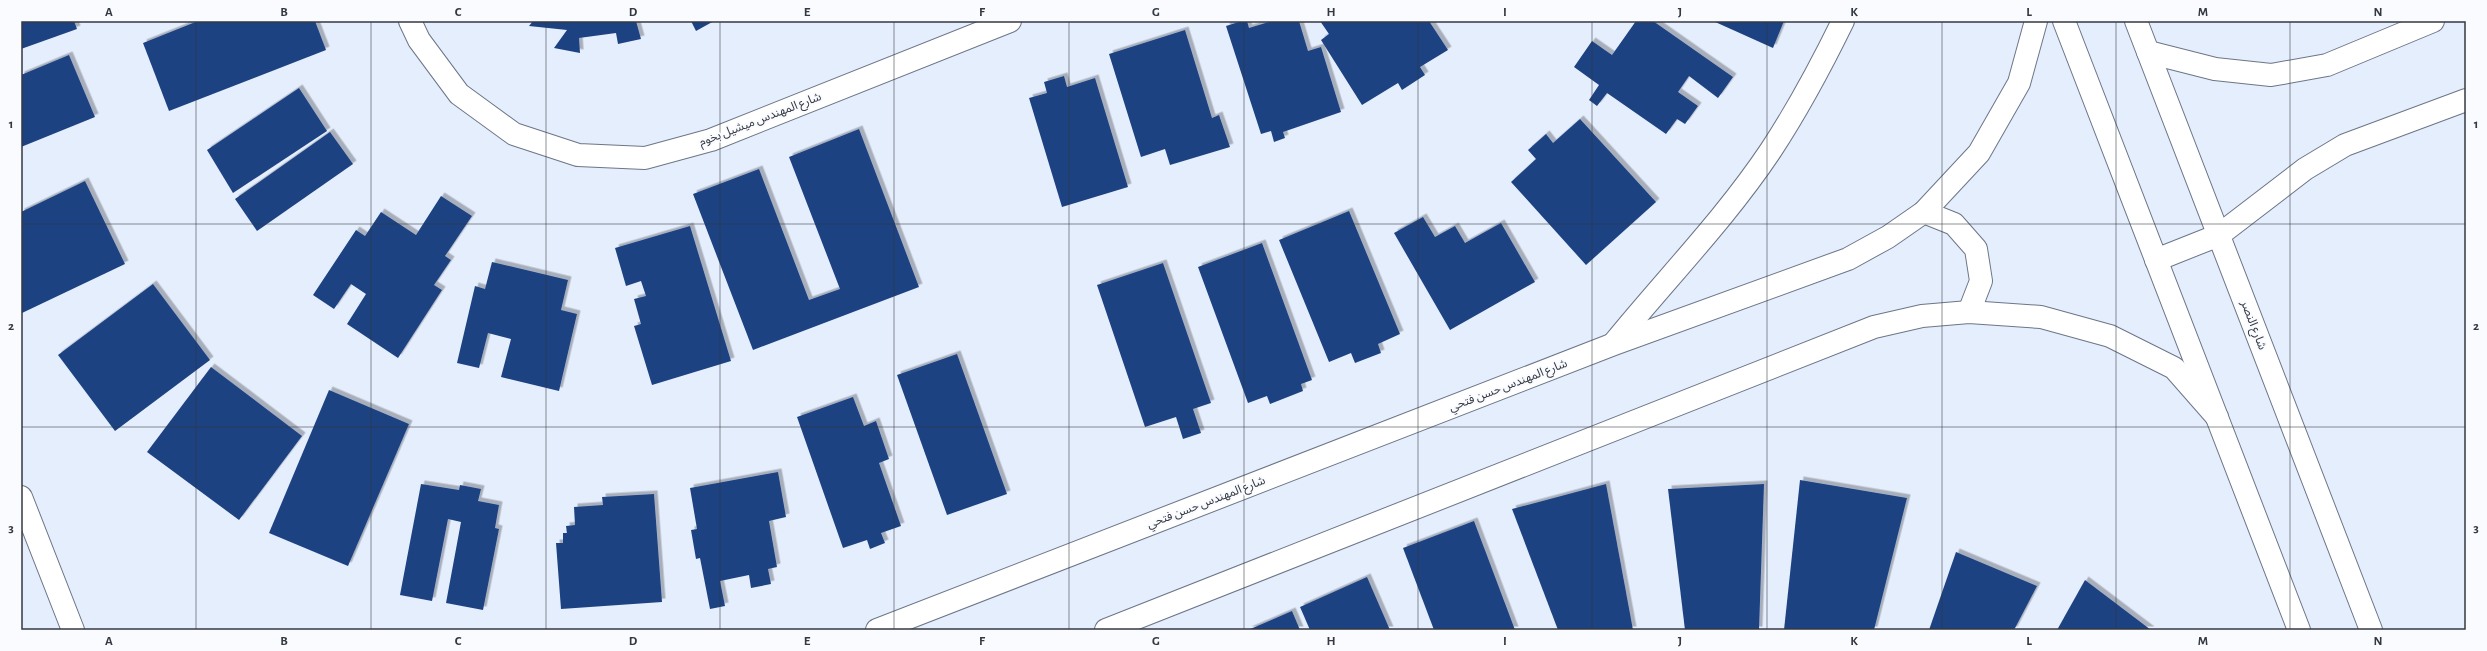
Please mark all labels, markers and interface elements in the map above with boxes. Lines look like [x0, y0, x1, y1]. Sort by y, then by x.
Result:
text: A [105, 6, 113, 19]
text: B [280, 6, 288, 19]
text: C [455, 6, 462, 19]
text: D [629, 6, 638, 19]
text: E [804, 6, 811, 19]
text: F [979, 6, 986, 19]
text: G [1152, 6, 1160, 19]
text: H [1326, 6, 1336, 19]
text: I [1503, 6, 1507, 19]
text: J [1678, 6, 1682, 19]
text: K [1850, 6, 1858, 19]
text: L [2026, 6, 2032, 19]
text: M [2198, 6, 2208, 19]
text: N [2373, 6, 2383, 19]
street label: شارع المهندس ميشيل بخوم [697, 90, 824, 151]
text: 1 [9, 118, 13, 131]
text: 1 [2474, 118, 2478, 131]
street label: شارع النصر [2236, 298, 2269, 352]
text: 2 [8, 320, 14, 333]
text: 2 [2473, 320, 2479, 333]
street label: شارع المهندس حسن فتحي [1447, 357, 1570, 417]
street label: شارع المهندس حسن فتحي [1145, 474, 1268, 534]
text: 3 [8, 522, 14, 535]
text: 3 [2473, 522, 2479, 535]
text: A [105, 635, 113, 648]
text: B [280, 635, 288, 648]
text: C [455, 635, 462, 648]
text: D [629, 635, 638, 648]
text: E [804, 635, 811, 648]
text: F [979, 635, 986, 648]
text: G [1152, 635, 1160, 648]
text: H [1326, 635, 1336, 648]
text: I [1503, 635, 1507, 648]
text: J [1678, 635, 1682, 648]
text: K [1850, 635, 1858, 648]
text: L [2026, 635, 2032, 648]
text: M [2198, 635, 2208, 648]
text: N [2373, 635, 2383, 648]

